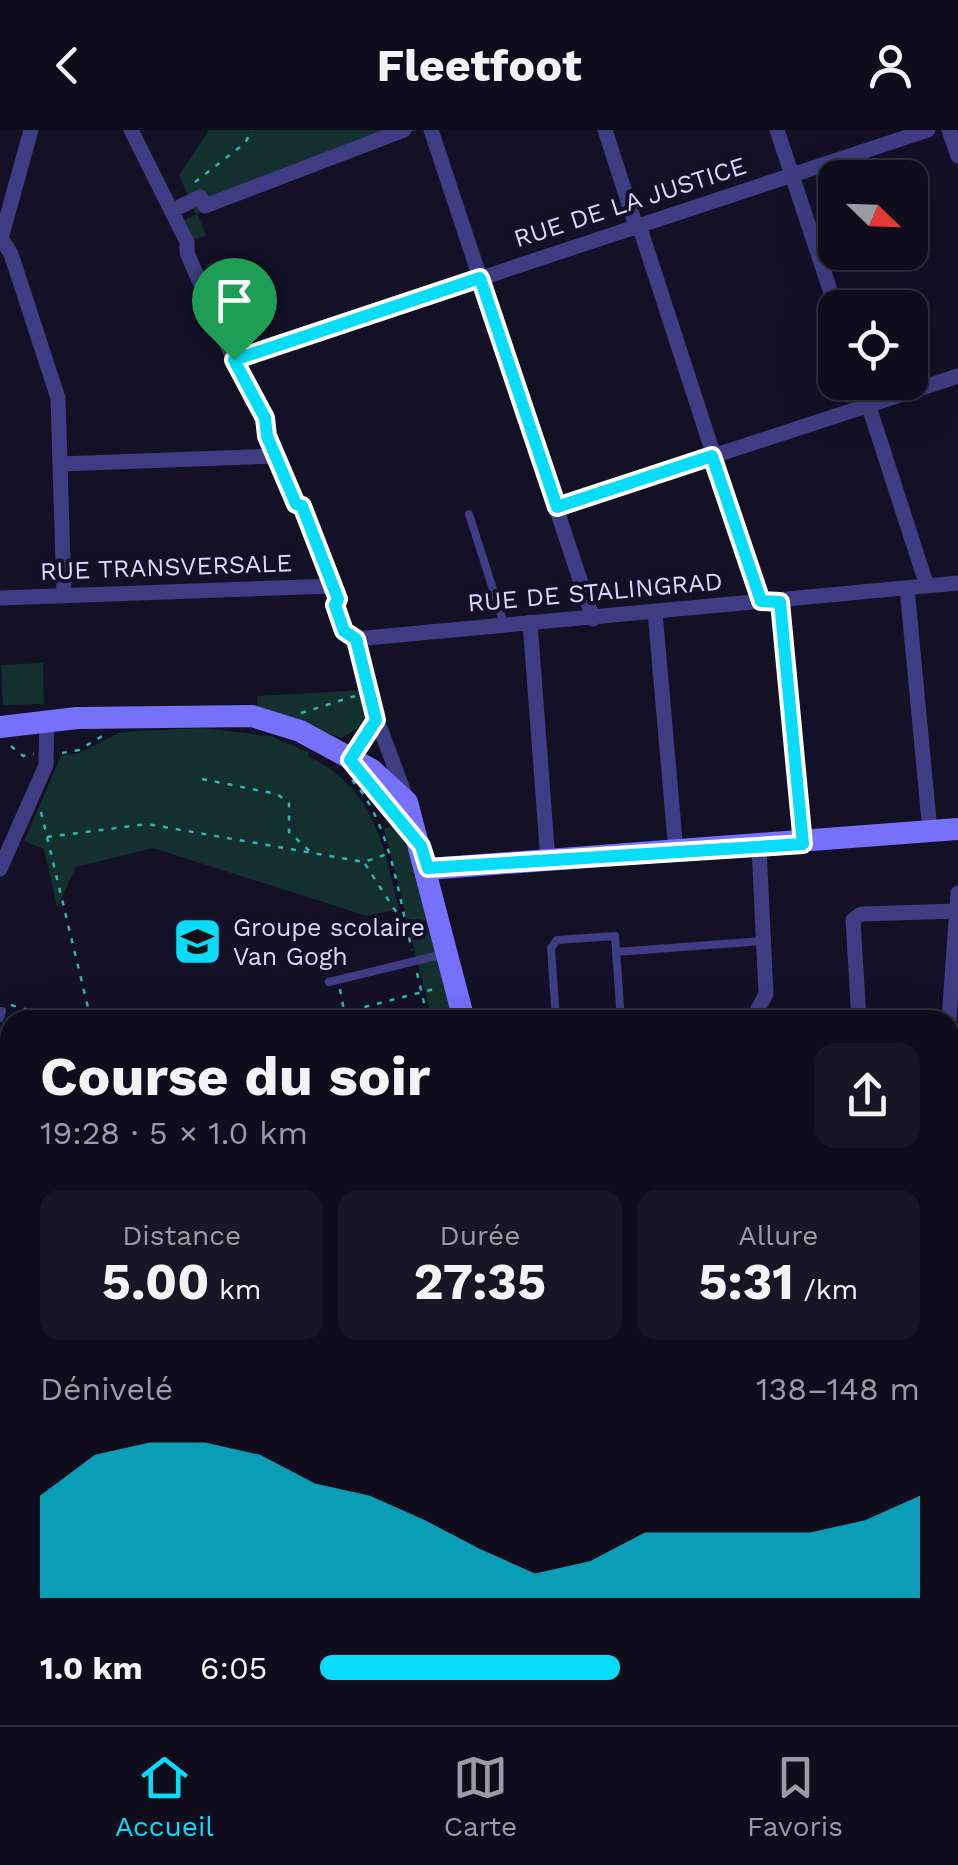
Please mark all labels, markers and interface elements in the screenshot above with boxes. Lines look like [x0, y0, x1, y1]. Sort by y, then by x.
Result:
icon: back [40, 38, 95, 93]
icon: person [863, 38, 918, 93]
text: Fleetfoot [376, 39, 582, 92]
street label: RUE DE LA JUSTICE [510, 151, 750, 253]
north arrow [818, 160, 928, 270]
map controls [818, 160, 928, 400]
pin [192, 258, 277, 361]
icon: arrive [207, 273, 262, 328]
button: locate [818, 290, 928, 400]
street label: RUE TRANSVERSALE [39, 548, 293, 586]
street label: RUE DE STALINGRAD [466, 566, 724, 618]
place label: Groupe scolaire Van Gogh [233, 913, 425, 971]
school or university icon: Groupe scolaire Van Gogh [172, 915, 224, 967]
button: share [815, 1043, 920, 1148]
text: Course du soir [40, 1044, 430, 1108]
text: 19:28 · 5 × 1.0 km [40, 1114, 308, 1152]
text: Distance [122, 1219, 241, 1252]
text: Durée [440, 1219, 520, 1252]
text: Allure [738, 1219, 818, 1252]
text: 5.00 [102, 1252, 209, 1311]
text: 27:35 [414, 1252, 546, 1311]
text: 5:31 [698, 1252, 794, 1311]
text: km [209, 1273, 262, 1306]
text: /km [794, 1273, 858, 1306]
text: Dénivelé [40, 1370, 173, 1408]
text: 138–148 m [756, 1370, 920, 1408]
text: 1.0 km [40, 1649, 143, 1687]
text: 6:05 [200, 1649, 267, 1687]
tab: Accueil [115, 1750, 214, 1843]
tab: Carte [444, 1750, 517, 1843]
tab: Favoris [747, 1750, 843, 1843]

